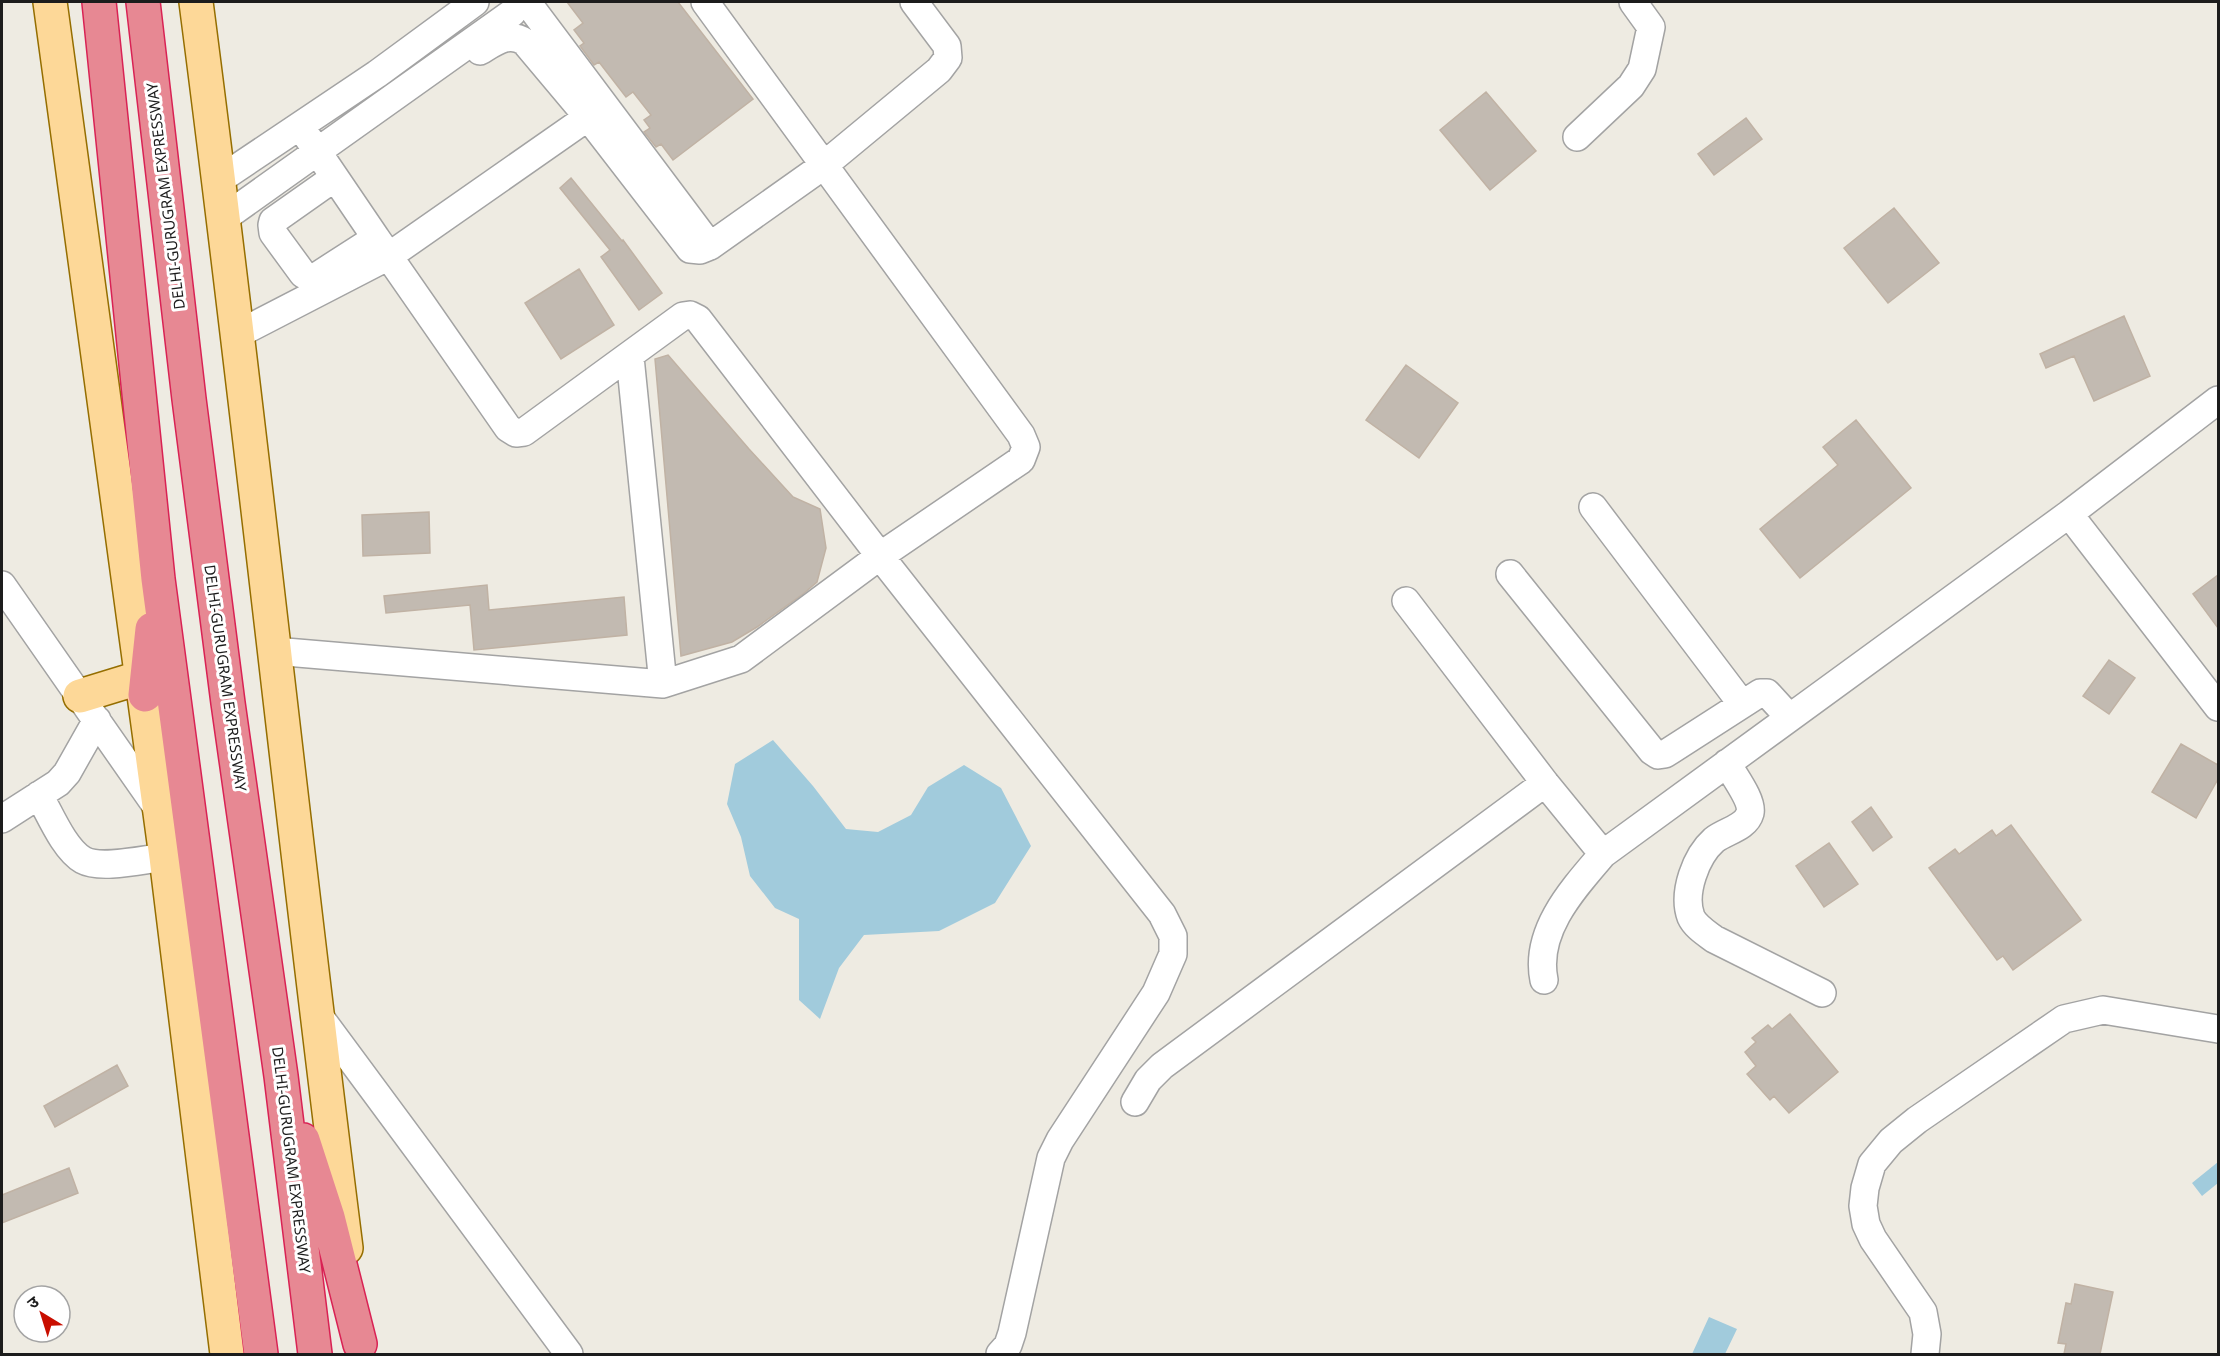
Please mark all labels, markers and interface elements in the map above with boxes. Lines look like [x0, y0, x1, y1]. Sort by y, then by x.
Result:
street label: DELHI-GURUGRAM EXPRESSWAY [141, 81, 189, 311]
street label: DELHI-GURUGRAM EXPRESSWAY [200, 563, 252, 793]
street label: DELHI-GURUGRAM EXPRESSWAY [268, 1045, 316, 1275]
north arrow [12, 1284, 72, 1344]
text: उ [22, 1290, 44, 1314]

